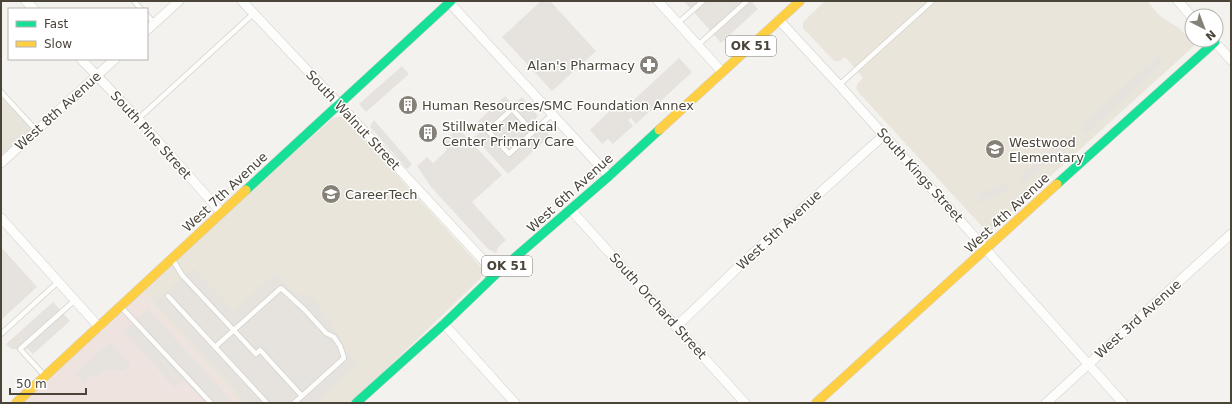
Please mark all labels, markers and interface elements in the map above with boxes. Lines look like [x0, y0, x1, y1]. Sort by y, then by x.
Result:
legend [8, 8, 148, 60]
north arrow [1184, 8, 1224, 48]
text: Fast [44, 17, 68, 31]
text: N [1203, 27, 1218, 43]
road number: OK 51 [726, 36, 776, 56]
text: Slow [44, 37, 72, 51]
pharmacy icon: Alan's Pharmacy [638, 54, 660, 76]
place label: Alan's Pharmacy [527, 58, 635, 73]
street label: South Walnut Street [303, 67, 403, 173]
street label: West 8th Avenue [12, 69, 104, 153]
street label: South Pine Street [108, 88, 194, 182]
building icon: Human Resources/SMC Foundation Annex [397, 94, 419, 116]
place label: Human Resources/SMC Foundation Annex [422, 98, 694, 113]
place label: Stillwater Medical Center Primary Care [442, 119, 574, 149]
building icon: Stillwater Medical Center Primary Care [417, 122, 439, 144]
street label: South Kings Street [874, 125, 966, 225]
place label: Westwood Elementary [1009, 135, 1084, 165]
school or university icon: Westwood Elementary [984, 138, 1006, 160]
street label: West 7th Avenue [180, 149, 270, 235]
street label: West 6th Avenue [524, 151, 616, 235]
street label: West 4th Avenue [962, 170, 1052, 256]
school or university icon: CareerTech [320, 183, 342, 205]
place label: CareerTech [345, 187, 418, 202]
street label: West 5th Avenue [734, 187, 824, 273]
street label: South Orchard Street [606, 250, 710, 362]
road number: OK 51 [482, 256, 532, 276]
street label: West 3rd Avenue [1092, 277, 1184, 361]
scale bar [10, 370, 86, 396]
text: 50 m [16, 377, 47, 391]

